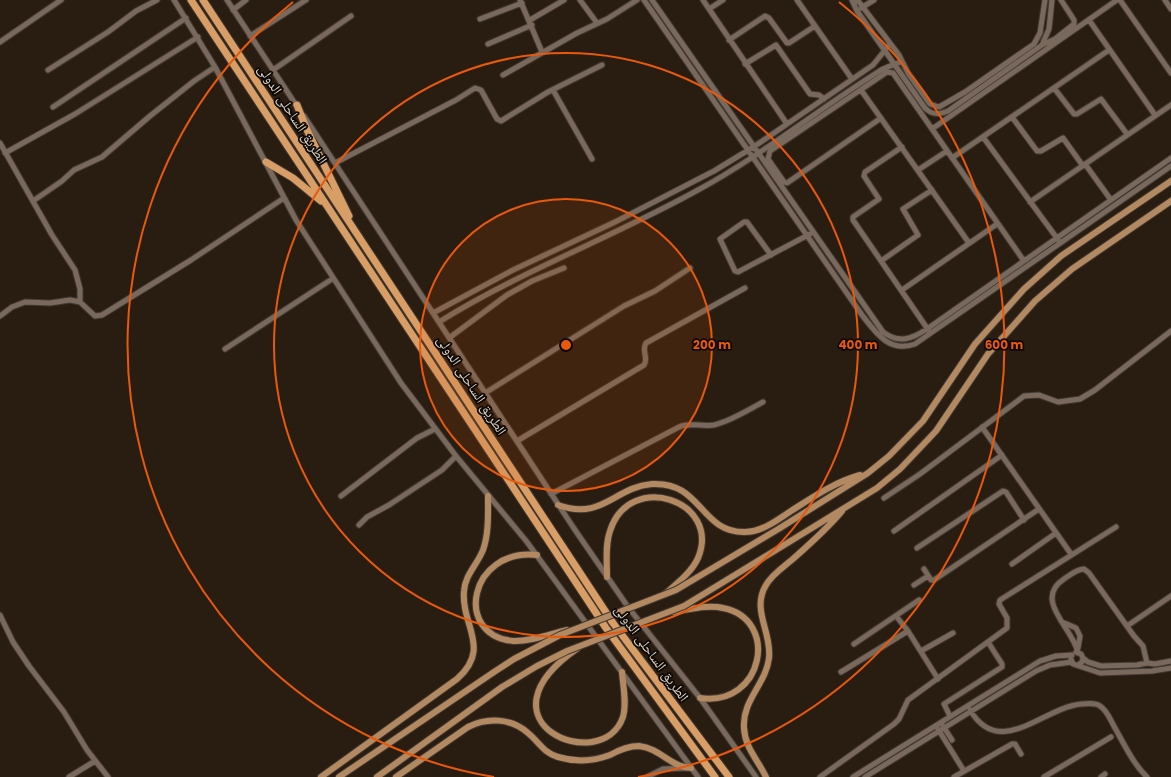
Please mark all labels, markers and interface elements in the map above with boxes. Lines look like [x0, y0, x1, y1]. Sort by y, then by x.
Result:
street label: الطريق الساحلى الدولى [253, 60, 333, 168]
street label: الطريق الساحلى الدولى [432, 331, 512, 439]
text: 200 m [693, 336, 731, 353]
text: 400 m [838, 336, 878, 353]
text: 600 m [985, 336, 1024, 353]
centre of rings [559, 338, 573, 352]
street label: الطريق الساحلى الدولى [610, 601, 694, 705]

